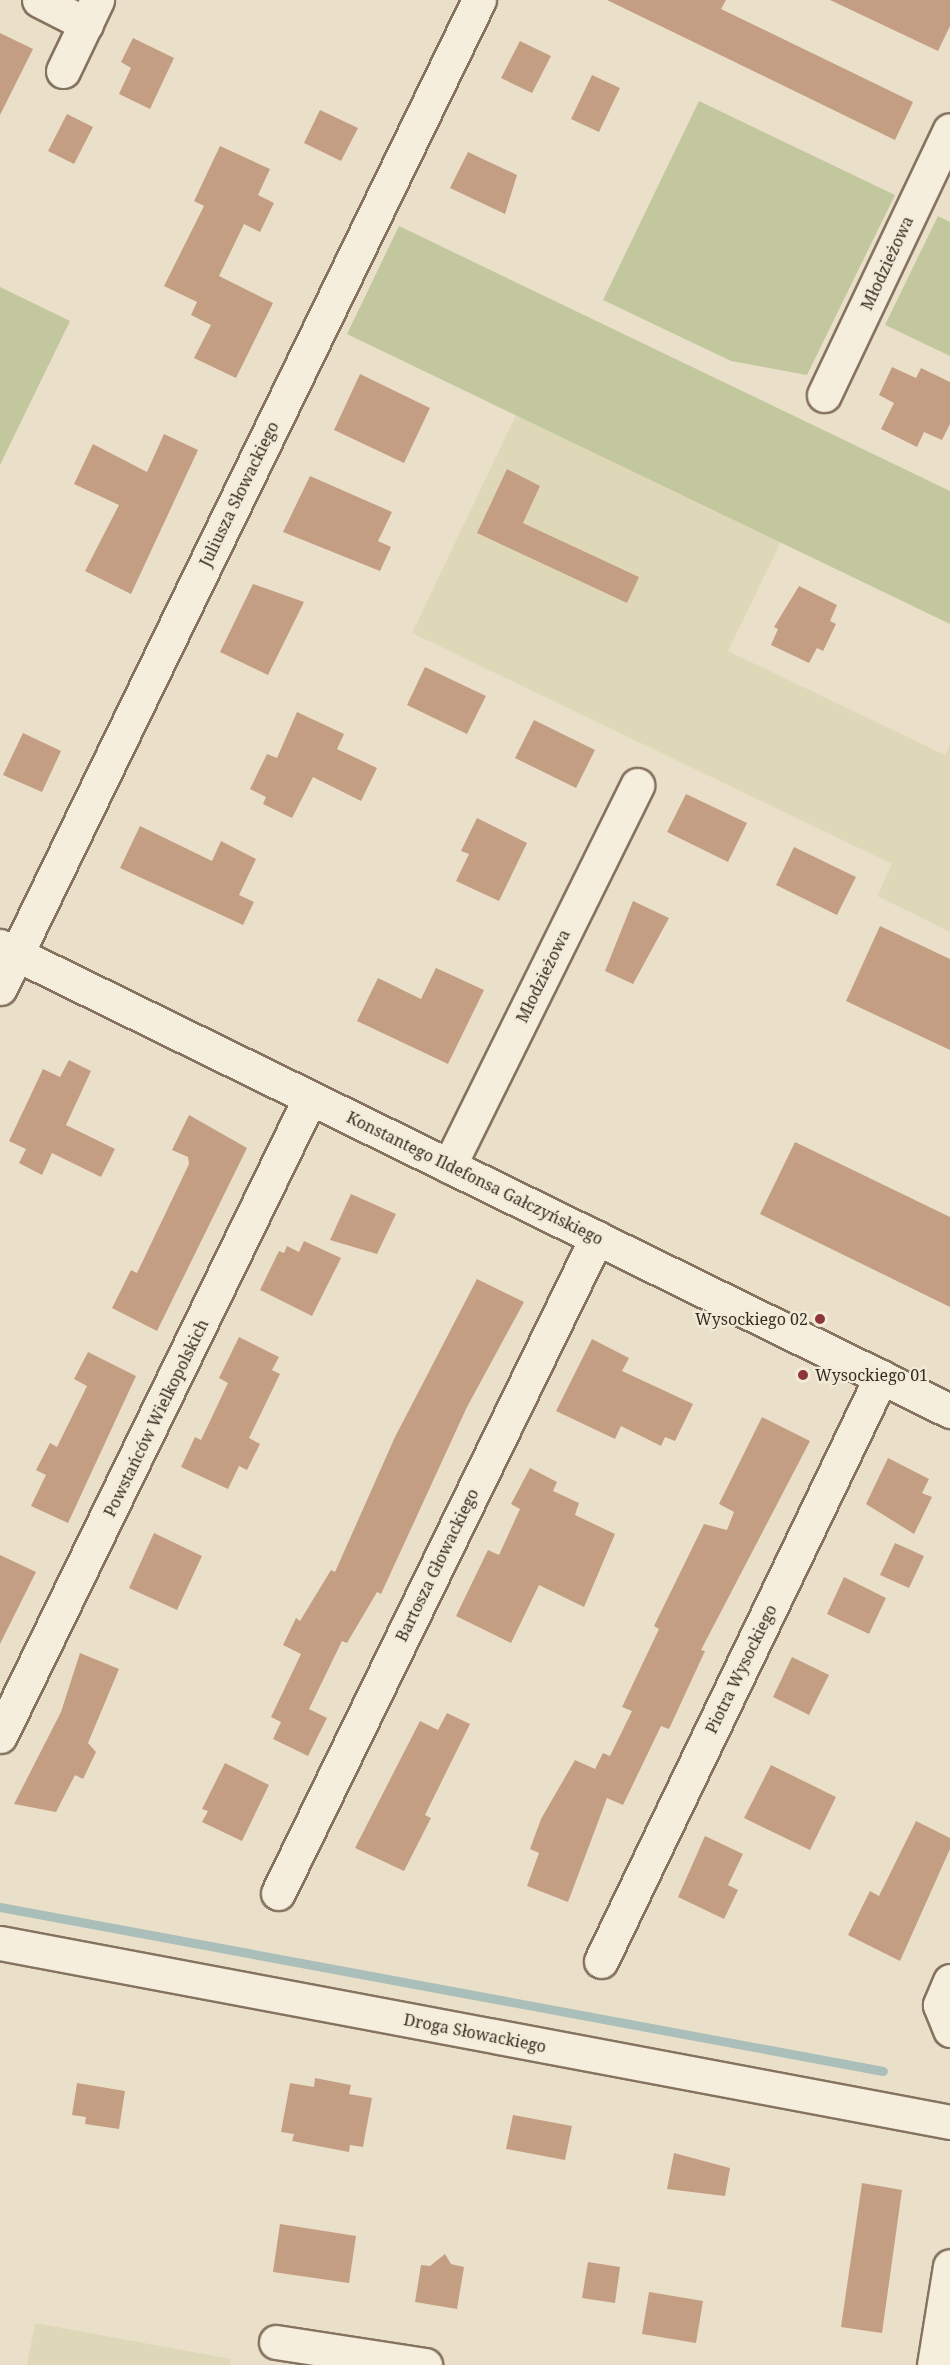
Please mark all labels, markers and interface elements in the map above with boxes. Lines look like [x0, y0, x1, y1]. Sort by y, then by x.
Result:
street label: Młodzieżowa [857, 213, 917, 313]
street label: Juliusza Słowackiego [195, 418, 283, 570]
street label: Młodzieżowa [512, 926, 574, 1026]
street label: Konstantego Ildefonsa Gałczyńskiego [344, 1107, 606, 1249]
place label: Wysockiego 02 [695, 1309, 808, 1329]
marker: Wysockiego 02 [813, 1312, 827, 1326]
street label: Powstańców Wielkopolskich [100, 1316, 212, 1520]
place label: Wysockiego 01 [815, 1365, 928, 1385]
marker: Wysockiego 01 [796, 1368, 810, 1382]
street label: Bartosza Głowackiego [392, 1485, 482, 1645]
street label: Piotra Wysockiego [701, 1601, 781, 1737]
street label: Droga Słowackiego [402, 2010, 548, 2056]

